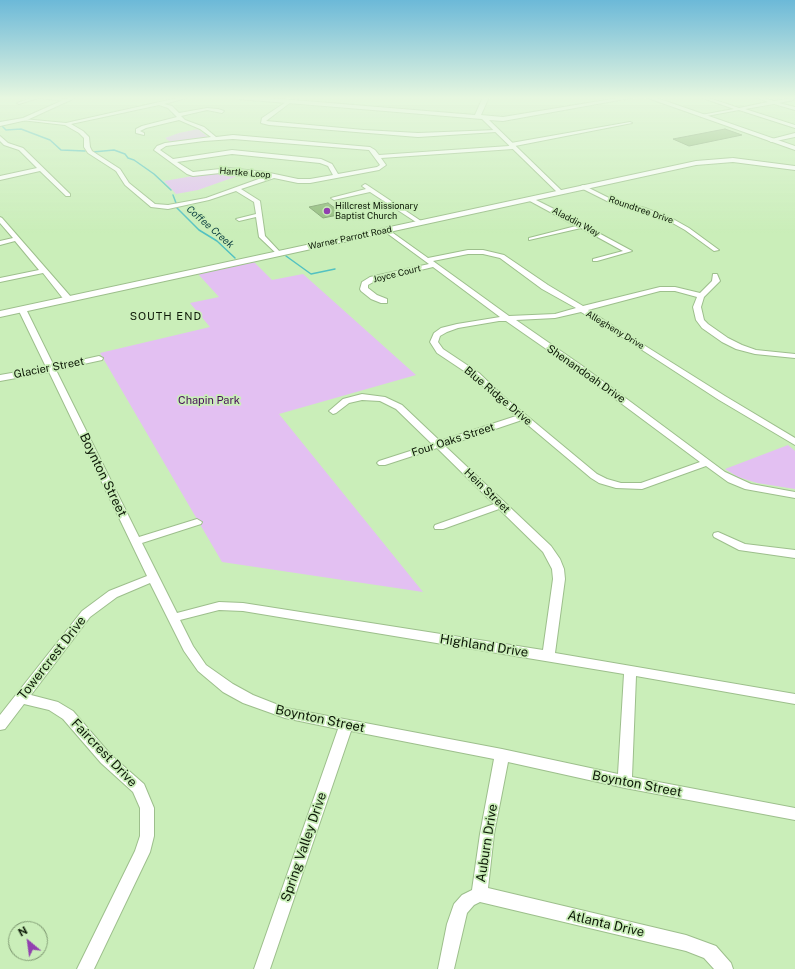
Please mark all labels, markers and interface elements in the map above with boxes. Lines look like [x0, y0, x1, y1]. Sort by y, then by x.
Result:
street label: Hartke Loop [219, 165, 271, 181]
street label: Roundtree Drive [607, 194, 675, 226]
place label: Hillcrest Missionary Baptist Church [335, 201, 418, 222]
water label: Coffee Creek [184, 203, 236, 251]
street label: Aladdin Way [550, 205, 602, 239]
marker: Hillcrest Missionary Baptist Church [322, 206, 332, 216]
street label: Warner Parrott Road [307, 224, 393, 252]
street label: Joyce Court [372, 263, 422, 285]
street label: Allegheny Drive [584, 308, 646, 352]
district label: SOUTH END [130, 310, 202, 324]
street label: Shenandoah Drive [544, 342, 628, 406]
street label: Glacier Street [13, 355, 85, 381]
street label: Blue Ridge Drive [461, 364, 535, 428]
park label: Chapin Park [178, 394, 240, 408]
street label: Four Oaks Street [410, 420, 496, 460]
street label: Boynton Street [76, 431, 130, 519]
street label: Hein Street [461, 466, 513, 516]
street label: Towercrest Drive [15, 613, 89, 703]
street label: Highland Drive [439, 631, 529, 661]
street label: Boynton Street [274, 702, 366, 736]
street label: Faircrest Drive [68, 716, 140, 790]
street label: Boynton Street [591, 768, 683, 800]
street label: Spring Valley Drive [278, 790, 330, 904]
street label: Auburn Drive [473, 803, 501, 883]
street label: Atlanta Drive [566, 908, 646, 940]
north arrow [8, 921, 48, 961]
text: N [16, 924, 29, 939]

